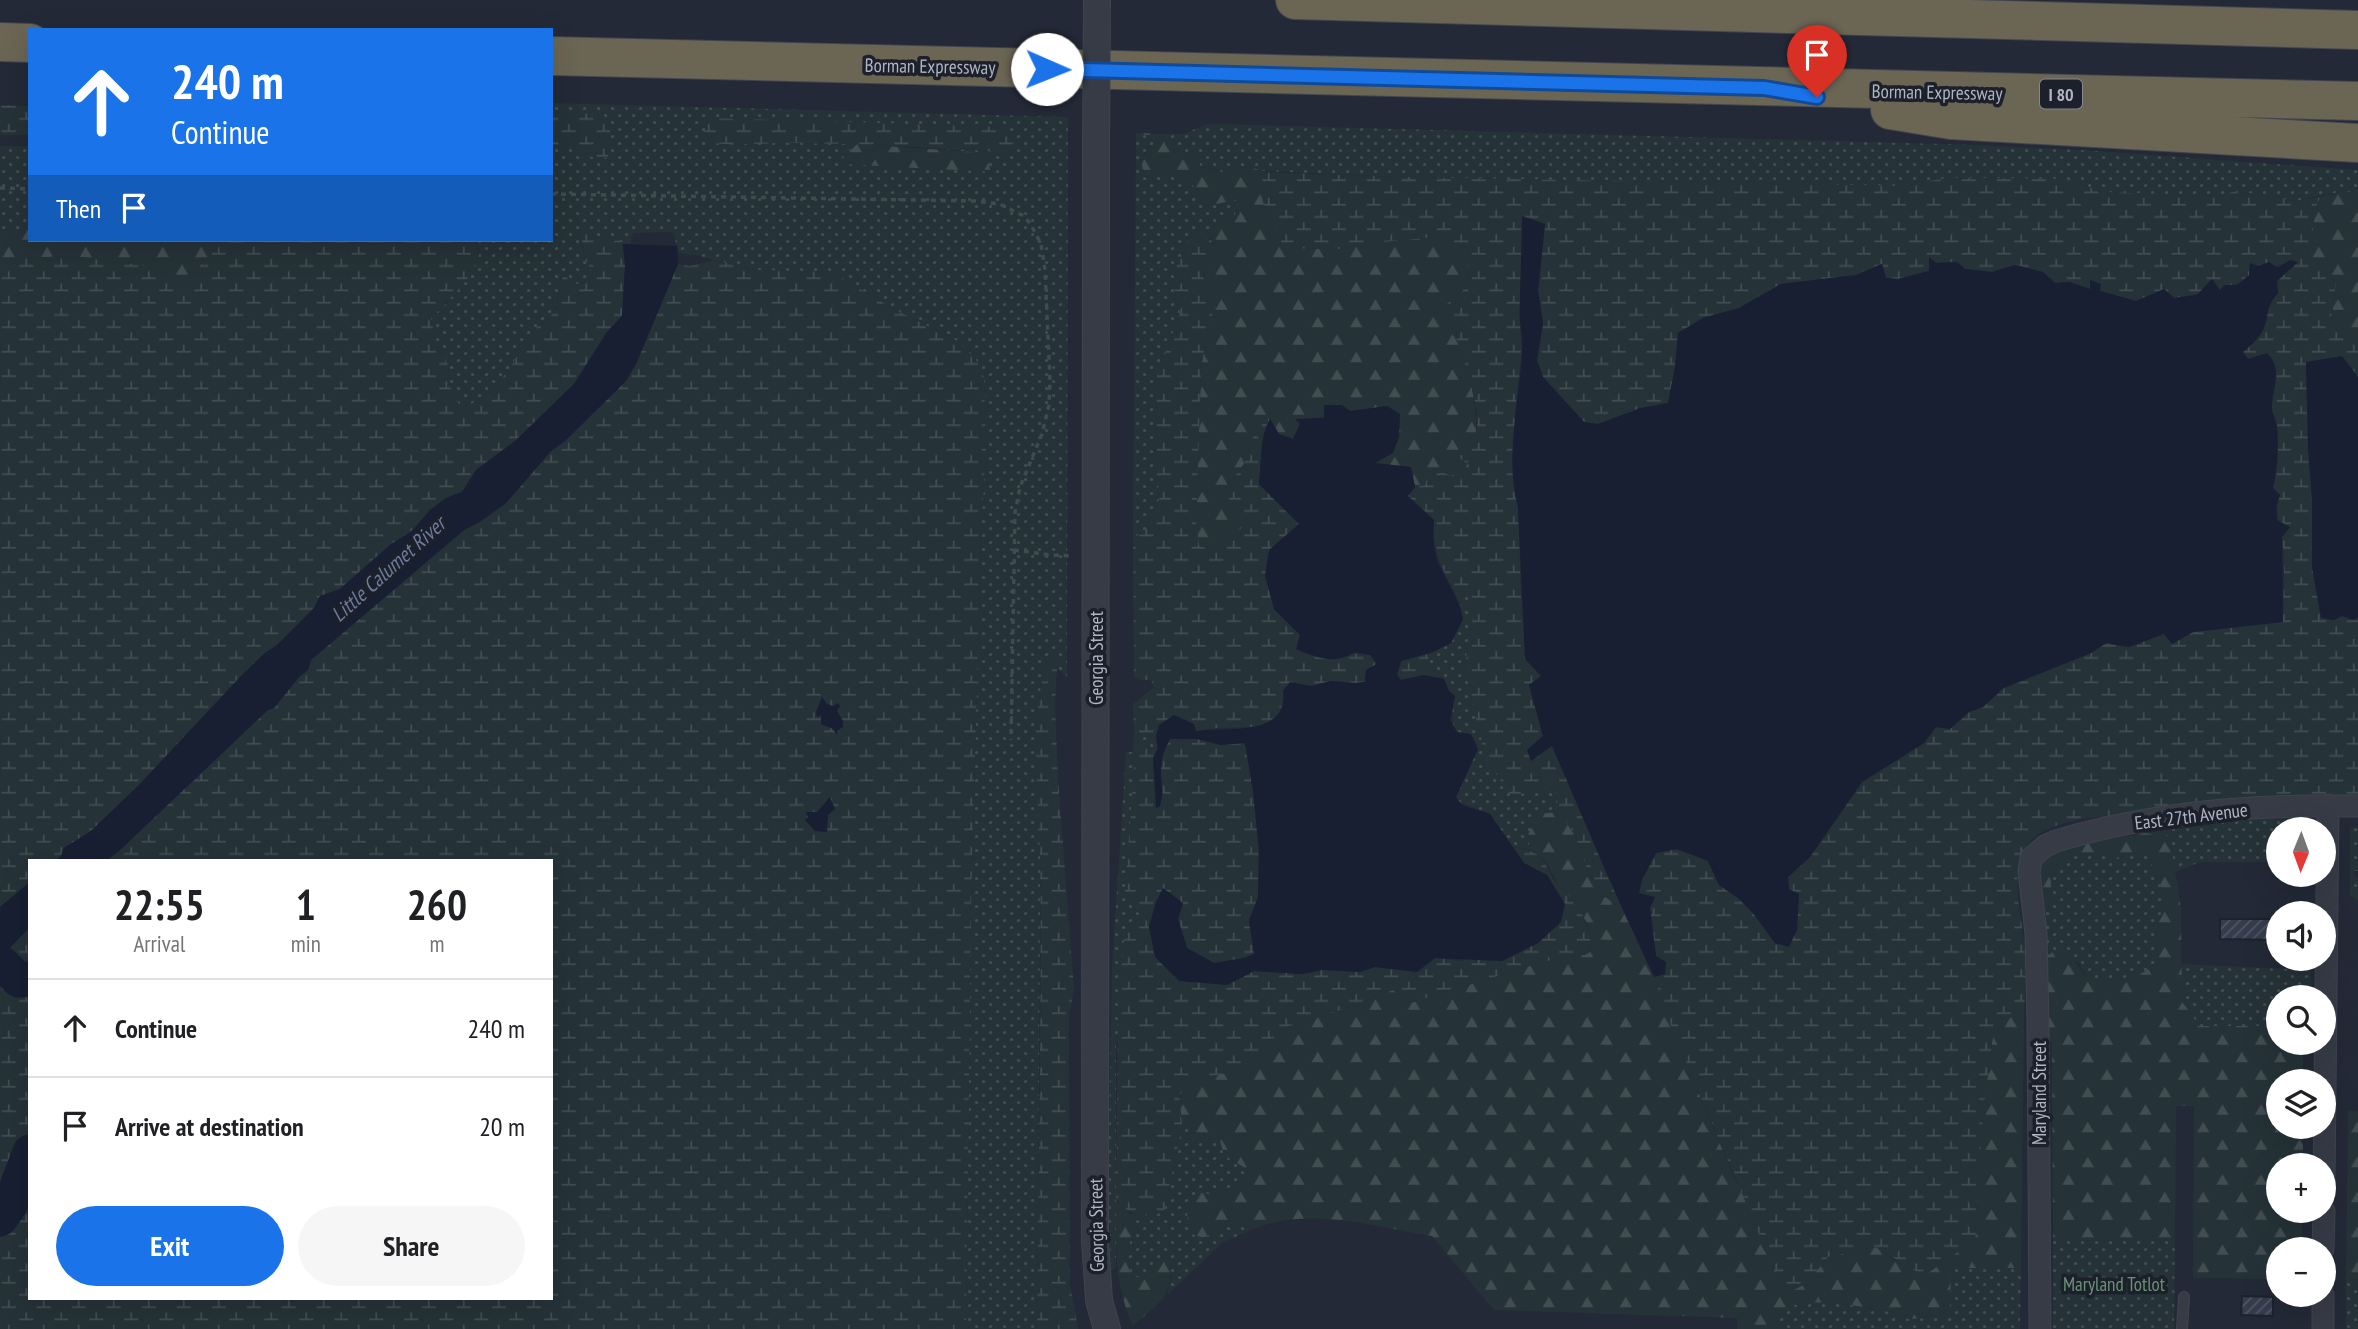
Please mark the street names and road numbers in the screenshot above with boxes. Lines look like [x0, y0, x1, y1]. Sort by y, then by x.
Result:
street label: Borman Expressway [864, 53, 996, 79]
street label: Borman Expressway [1871, 79, 2003, 105]
road number: I 80 [2040, 80, 2082, 108]
street label: Georgia Street [1084, 610, 1108, 705]
street label: East 27th Avenue [2133, 797, 2249, 835]
street label: Maryland Street [2027, 1040, 2051, 1145]
street label: Georgia Street [1083, 1177, 1109, 1272]

